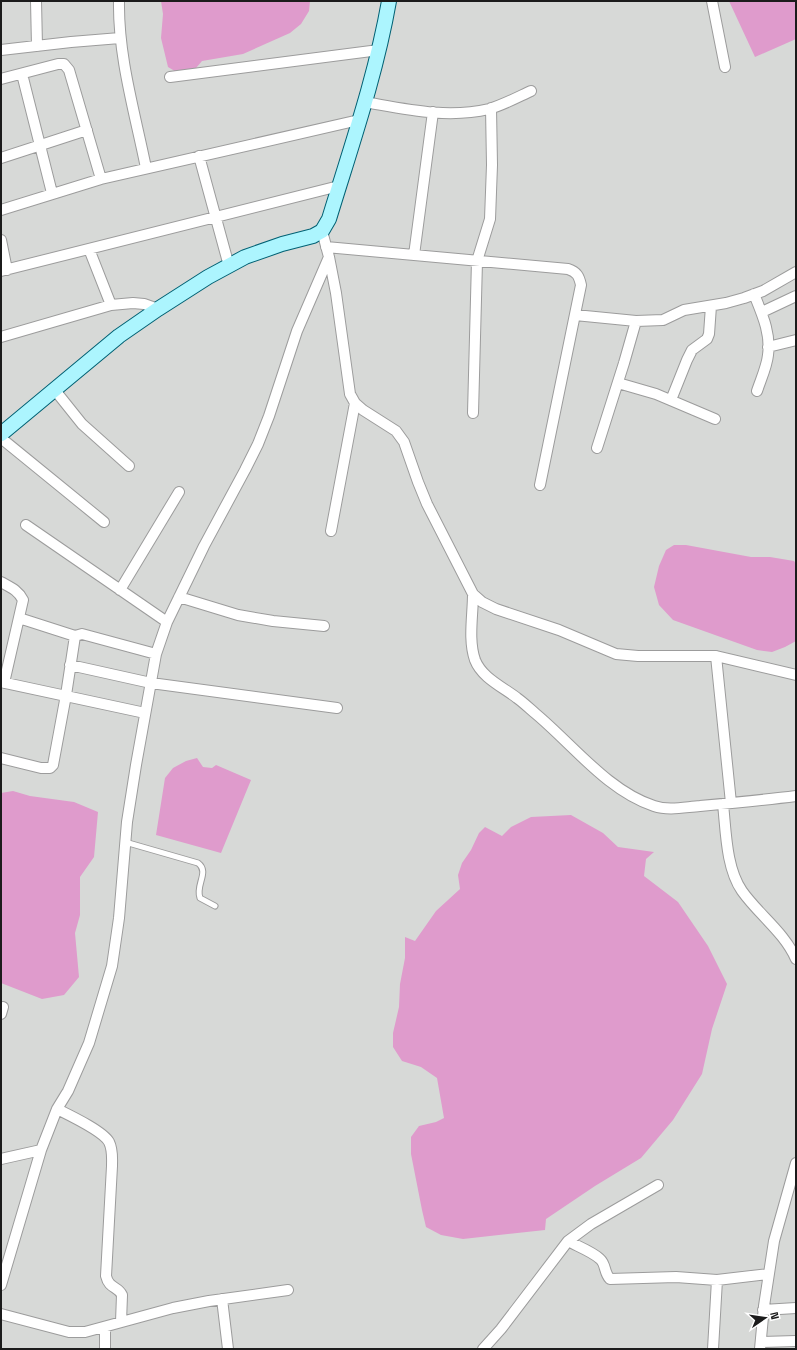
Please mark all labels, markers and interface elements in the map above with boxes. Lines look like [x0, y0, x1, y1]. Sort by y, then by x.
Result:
north arrow [745, 1298, 785, 1338]
text: N [767, 1311, 782, 1321]

